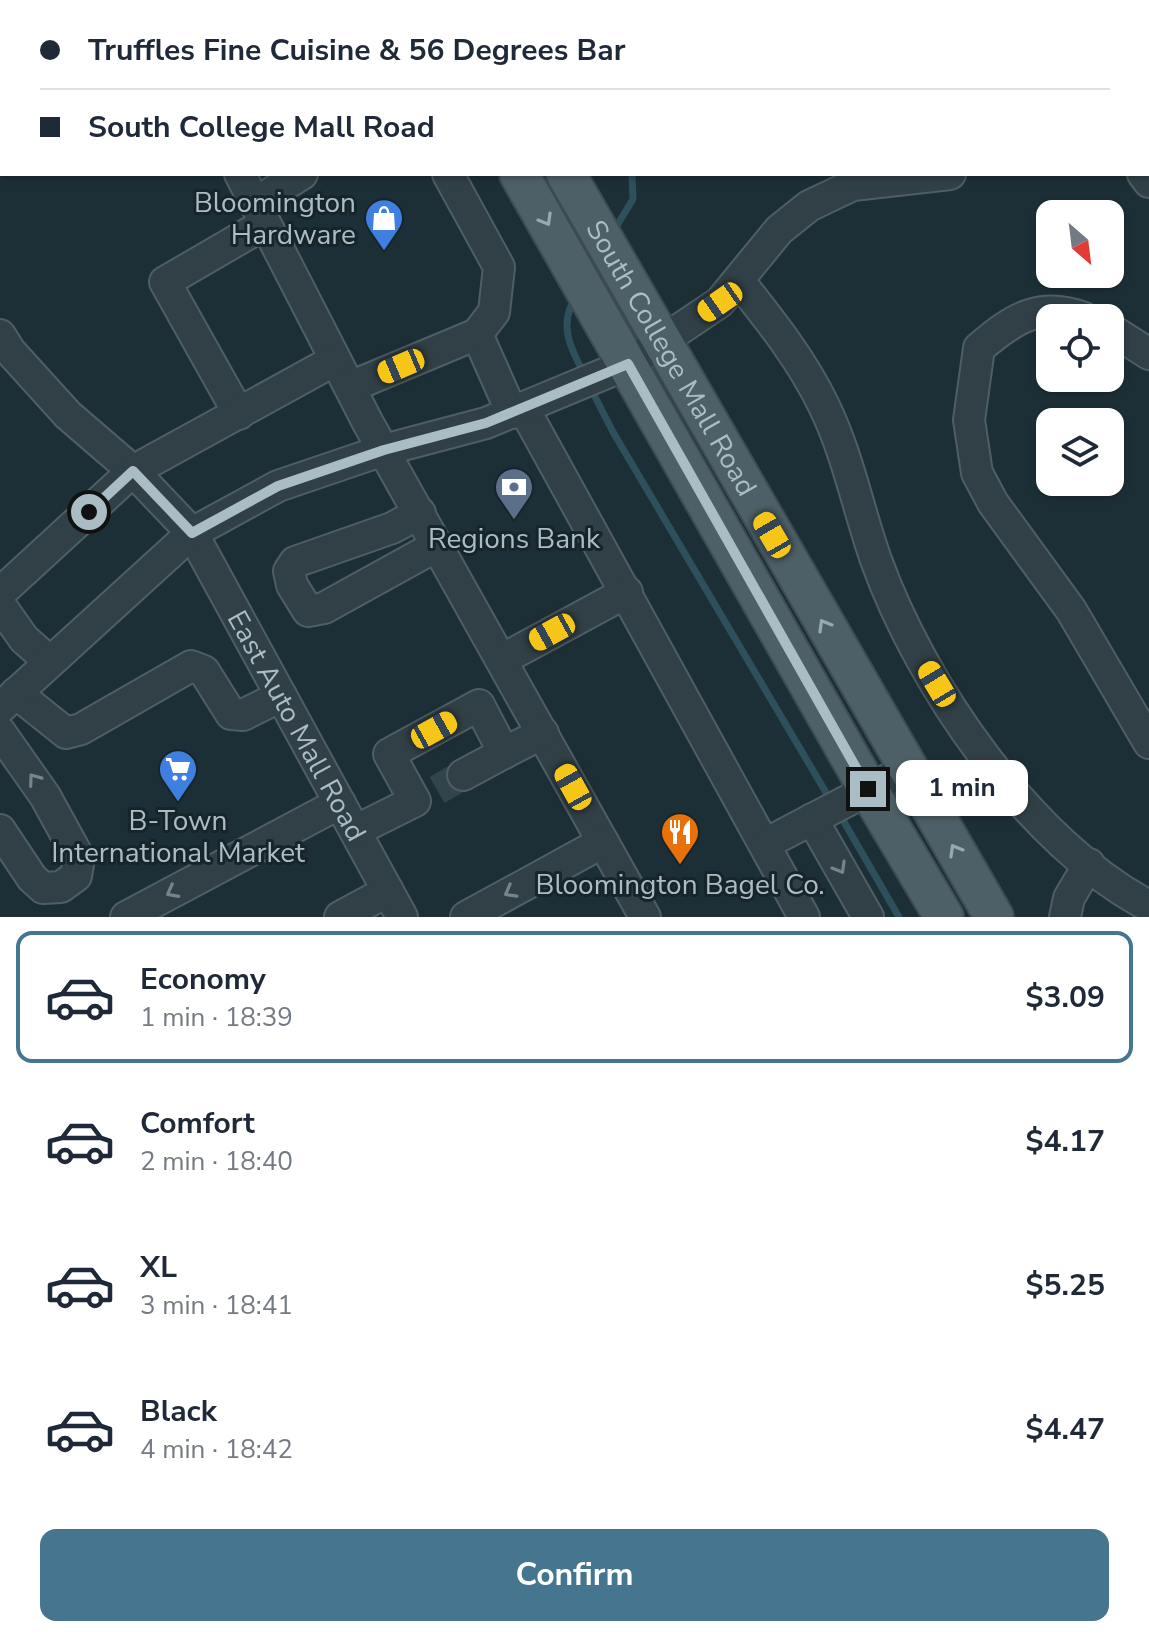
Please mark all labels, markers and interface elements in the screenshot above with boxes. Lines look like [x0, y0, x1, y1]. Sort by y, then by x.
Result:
text: Truffles Fine Cuisine & 56 Degrees Bar [88, 30, 625, 71]
text: South College Mall Road [88, 107, 435, 148]
place label: Bloomington Hardware [194, 184, 356, 254]
shop icon: Bloomington Hardware [363, 197, 405, 252]
north arrow [1036, 200, 1124, 288]
map controls [1036, 200, 1124, 496]
one-way arrow [536, 212, 552, 226]
street label: South College Mall Road [576, 213, 765, 503]
car [693, 278, 747, 326]
button: locate [1036, 304, 1124, 392]
car [374, 346, 428, 386]
button: layers [1036, 408, 1124, 496]
bank icon: Regions Bank [493, 466, 535, 521]
route start [71, 494, 107, 530]
car [750, 508, 794, 562]
place label: Regions Bank [428, 520, 601, 558]
street label: East Auto Mall Road [218, 604, 375, 848]
car [525, 610, 579, 654]
one-way arrow [818, 619, 834, 634]
car [914, 657, 960, 711]
car [407, 708, 461, 752]
supermarket icon: B-Town International Market [157, 748, 199, 803]
car [551, 760, 595, 814]
callout: 1 min [896, 761, 1028, 817]
text: 1 min [928, 770, 996, 805]
route end [850, 771, 886, 807]
one-way arrow [29, 774, 43, 788]
place label: B-Town International Market [51, 802, 305, 872]
restaurant icon: Bloomington Bagel Co. [659, 811, 701, 866]
one-way arrow [949, 844, 965, 858]
one-way arrow [830, 859, 846, 874]
place label: Bloomington Bagel Co. [535, 866, 825, 904]
one-way arrow [166, 883, 181, 898]
one-way arrow [504, 883, 519, 898]
text: Economy [140, 959, 266, 1000]
icon: car [44, 961, 116, 1033]
text: $3.09 [1026, 977, 1105, 1018]
text: 1 min · 18:39 [140, 1000, 293, 1035]
text: Comfort [140, 1103, 255, 1144]
icon: car [44, 1105, 116, 1177]
text: $4.17 [1026, 1121, 1105, 1162]
text: 2 min · 18:40 [140, 1144, 293, 1179]
text: XL [140, 1247, 177, 1288]
icon: car [44, 1249, 116, 1321]
text: $5.25 [1026, 1265, 1105, 1306]
text: 3 min · 18:41 [140, 1288, 293, 1323]
text: Black [140, 1391, 217, 1432]
icon: car [44, 1393, 116, 1465]
text: $4.47 [1026, 1409, 1105, 1450]
text: 4 min · 18:42 [140, 1432, 293, 1467]
button: Confirm [40, 1529, 1109, 1621]

